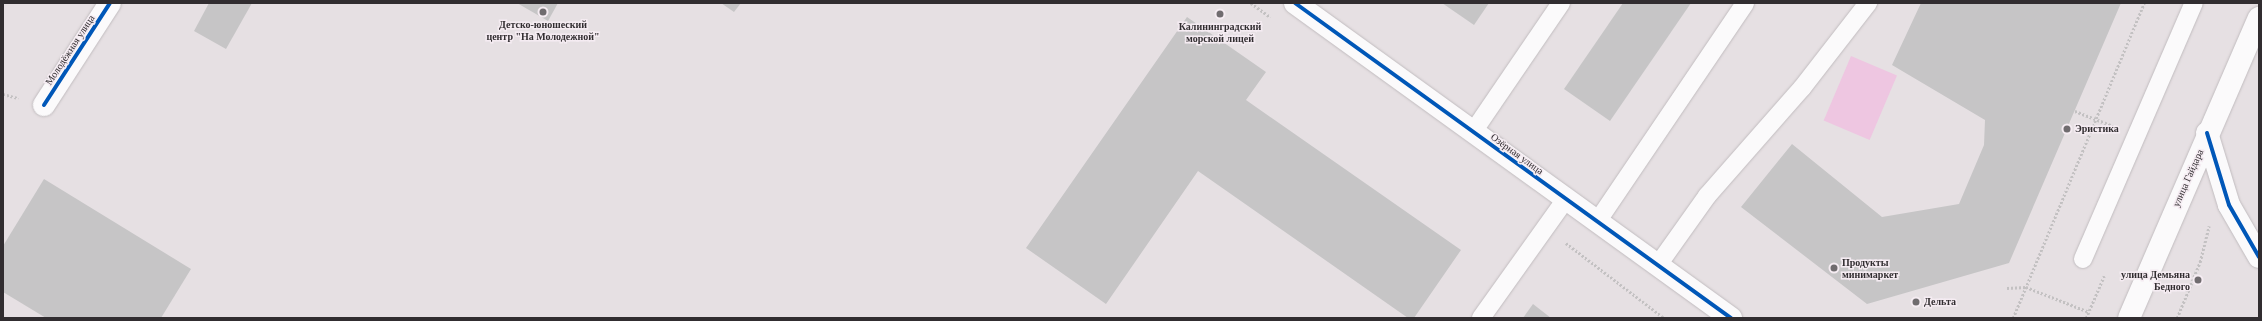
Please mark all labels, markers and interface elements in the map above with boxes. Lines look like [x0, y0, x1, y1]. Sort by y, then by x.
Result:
marker: Детско-юношеский центр "На Молодежной" [538, 7, 548, 17]
marker: Калининградский морской лицей [1215, 9, 1225, 19]
street label: Молодёжная улица [43, 13, 97, 87]
place label: Детско-юношеский центр "На Молодежной" [486, 18, 600, 42]
place label: Калининградский морской лицей [1179, 20, 1261, 44]
place label: Эристика [2075, 123, 2119, 135]
marker: Эристика [2062, 124, 2072, 134]
street label: Озёрная улица [1488, 131, 1546, 177]
street label: улица Гайдара [2170, 147, 2206, 209]
place label: Продукты минимаркет [1842, 256, 1898, 280]
marker: Продукты минимаркет [1829, 263, 1839, 273]
place label: улица Демьяна Бедного [2121, 268, 2190, 292]
marker: улица Демьяна Бедного [2193, 275, 2203, 285]
place label: Дельта [1924, 296, 1956, 308]
marker: Дельта [1911, 297, 1921, 307]

